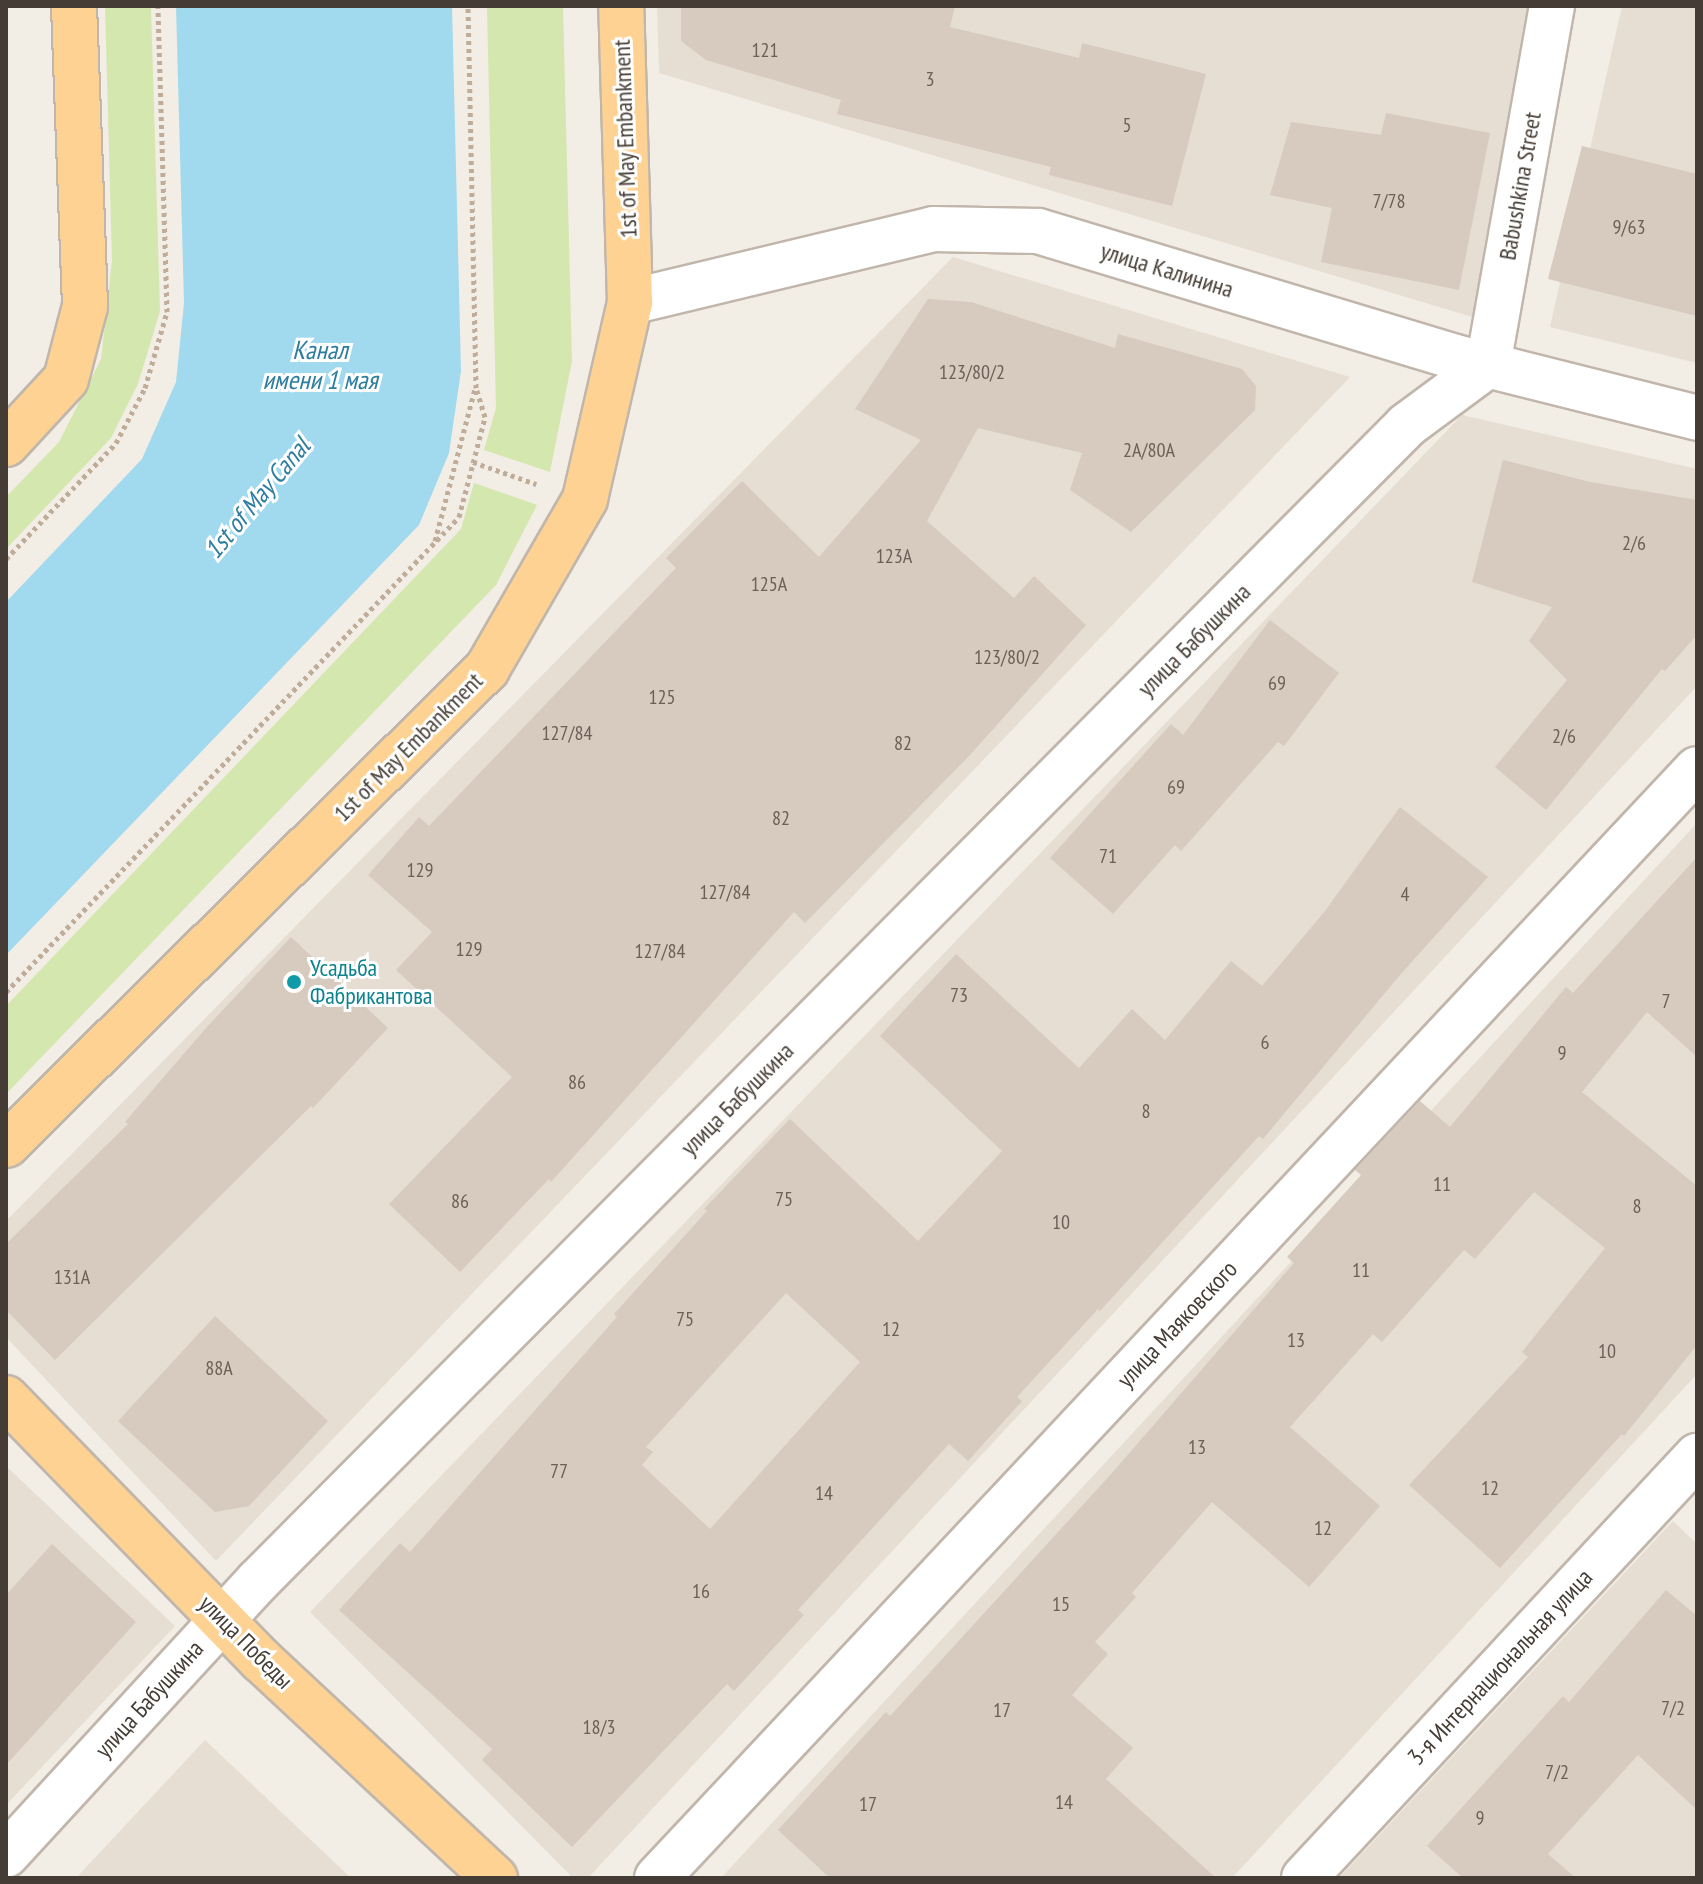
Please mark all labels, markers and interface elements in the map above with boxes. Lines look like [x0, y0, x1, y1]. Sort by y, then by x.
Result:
house number: 121 [752, 38, 778, 62]
street label: 1st of May Embankment [607, 39, 643, 239]
house number: 3 [926, 67, 934, 91]
street label: Babushkina Street [1493, 110, 1547, 262]
house number: 5 [1123, 113, 1131, 137]
house number: 7/78 [1373, 189, 1405, 213]
house number: 9/63 [1613, 215, 1645, 239]
street label: улица Калинина [1097, 236, 1237, 304]
water label: Канал имени 1 мая [262, 334, 378, 396]
house number: 123/80/2 [939, 360, 1005, 384]
water label: 1st of May Canal [197, 431, 317, 565]
house number: 2А/80А [1123, 438, 1175, 462]
house number: 2/6 [1622, 531, 1646, 555]
house number: 123А [876, 544, 912, 568]
house number: 125А [751, 572, 787, 596]
street label: улица Бабушкина [1132, 578, 1256, 702]
house number: 123/80/2 [974, 645, 1040, 669]
street label: 1st of May Embankment [327, 666, 489, 828]
house number: 69 [1268, 671, 1286, 695]
house number: 125 [649, 685, 675, 709]
house number: 127/84 [542, 721, 592, 745]
house number: 2/6 [1552, 724, 1576, 748]
house number: 82 [894, 731, 912, 755]
house number: 69 [1167, 775, 1185, 799]
house number: 82 [772, 806, 790, 830]
house number: 71 [1099, 844, 1117, 868]
house number: 129 [407, 858, 433, 882]
house number: 127/84 [700, 880, 750, 904]
house number: 4 [1401, 882, 1409, 906]
house number: 129 [456, 937, 482, 961]
house number: 127/84 [635, 939, 685, 963]
place label: Усадьба Фабрикантова [310, 954, 432, 1010]
marker: Усадьба Фабрикантова [285, 973, 303, 991]
house number: 73 [950, 983, 968, 1007]
house number: 7 [1662, 989, 1670, 1013]
house number: 6 [1261, 1030, 1269, 1054]
street label: улица Бабушкина [675, 1037, 799, 1161]
house number: 9 [1558, 1041, 1566, 1065]
house number: 86 [568, 1070, 586, 1094]
house number: 8 [1142, 1099, 1150, 1123]
house number: 11 [1433, 1172, 1451, 1196]
house number: 75 [775, 1187, 793, 1211]
house number: 86 [451, 1189, 469, 1213]
house number: 8 [1633, 1194, 1641, 1218]
house number: 10 [1052, 1210, 1070, 1234]
street label: улица Маяковского [1111, 1255, 1243, 1393]
house number: 11 [1352, 1258, 1370, 1282]
house number: 131А [54, 1265, 90, 1289]
house number: 75 [676, 1307, 694, 1331]
house number: 12 [882, 1317, 900, 1341]
house number: 13 [1287, 1328, 1305, 1352]
house number: 10 [1598, 1339, 1616, 1363]
house number: 88А [205, 1356, 233, 1380]
house number: 13 [1188, 1435, 1206, 1459]
house number: 77 [550, 1459, 568, 1483]
house number: 12 [1481, 1476, 1499, 1500]
house number: 14 [815, 1481, 833, 1505]
house number: 12 [1314, 1516, 1332, 1540]
street label: 3-я Интернациональная улица [1402, 1563, 1598, 1771]
house number: 16 [692, 1579, 710, 1603]
street label: улица Победы [193, 1589, 299, 1695]
house number: 15 [1052, 1592, 1070, 1616]
street label: улица Бабушкина [89, 1634, 209, 1764]
house number: 7/2 [1661, 1696, 1685, 1720]
house number: 17 [993, 1698, 1011, 1722]
house number: 18/3 [583, 1715, 615, 1739]
house number: 7/2 [1545, 1760, 1569, 1784]
house number: 14 [1055, 1790, 1073, 1814]
house number: 17 [859, 1792, 877, 1816]
house number: 9 [1476, 1806, 1484, 1830]

